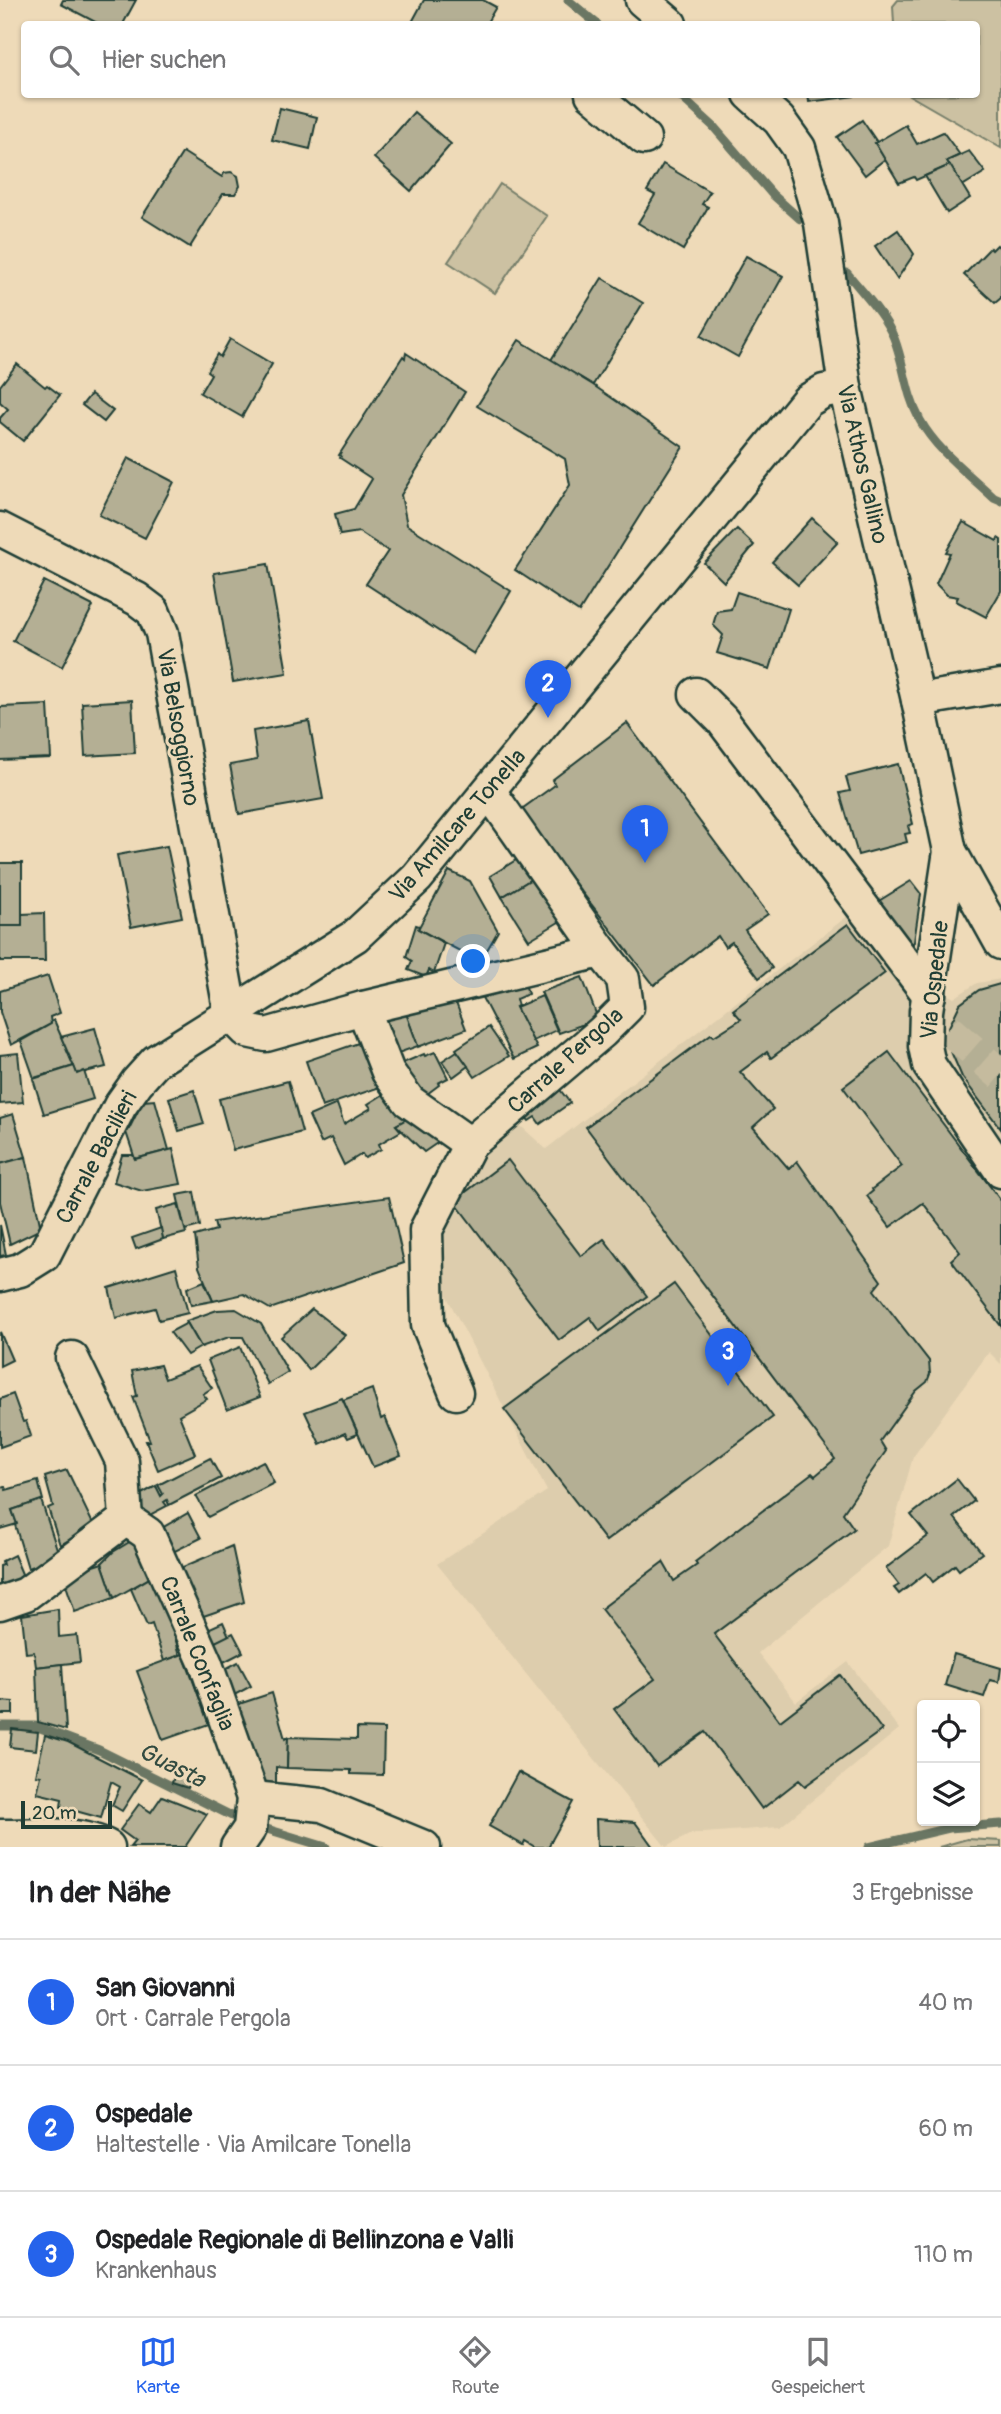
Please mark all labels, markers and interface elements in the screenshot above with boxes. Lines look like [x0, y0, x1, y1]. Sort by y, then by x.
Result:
search box [21, 21, 980, 98]
icon: search [45, 41, 83, 79]
text: Hier suchen [101, 44, 226, 76]
street label: Via Athos Gallino [830, 382, 895, 547]
street label: Via Belsoggiorno [150, 646, 207, 808]
pin: 2 [525, 660, 571, 718]
street label: Via Amilcare Tonella [383, 742, 532, 908]
pin: 1 [622, 805, 668, 863]
street label: Via Ospedale [914, 919, 955, 1041]
your location [456, 944, 490, 978]
street label: Carrale Pergola [501, 1001, 629, 1120]
street label: Carrale Bacilieri [49, 1086, 144, 1229]
pin: 3 [705, 1328, 751, 1386]
street label: Carrale Confaglia [153, 1572, 242, 1735]
map controls [917, 1700, 980, 1826]
button: locate [917, 1700, 980, 1763]
water label: Guasta [134, 1736, 211, 1795]
button: layers [917, 1763, 980, 1826]
scale bar [21, 1798, 112, 1830]
text: 20 m [32, 1801, 77, 1825]
text: In der Nähe [28, 1874, 170, 1911]
text: 3 Ergebnisse [852, 1878, 973, 1907]
text: San Giovanni [95, 1972, 235, 2004]
text: 1 [47, 1988, 56, 2017]
text: 40 m [919, 1988, 973, 2017]
text: Ort · Carrale Pergola [95, 2004, 291, 2033]
text: Ospedale [95, 2098, 192, 2130]
text: 2 [45, 2114, 57, 2143]
text: 60 m [918, 2114, 973, 2143]
text: Haltestelle · Via Amilcare Tonella [95, 2130, 411, 2159]
text: Ospedale Regionale di Bellinzona e Valli [95, 2224, 513, 2256]
text: 3 [45, 2240, 57, 2269]
text: 110 m [914, 2240, 973, 2269]
text: Krankenhaus [95, 2256, 216, 2285]
tab: Karte [136, 2333, 180, 2399]
tab: Route [451, 2333, 499, 2399]
tab: Gespeichert [771, 2333, 865, 2399]

